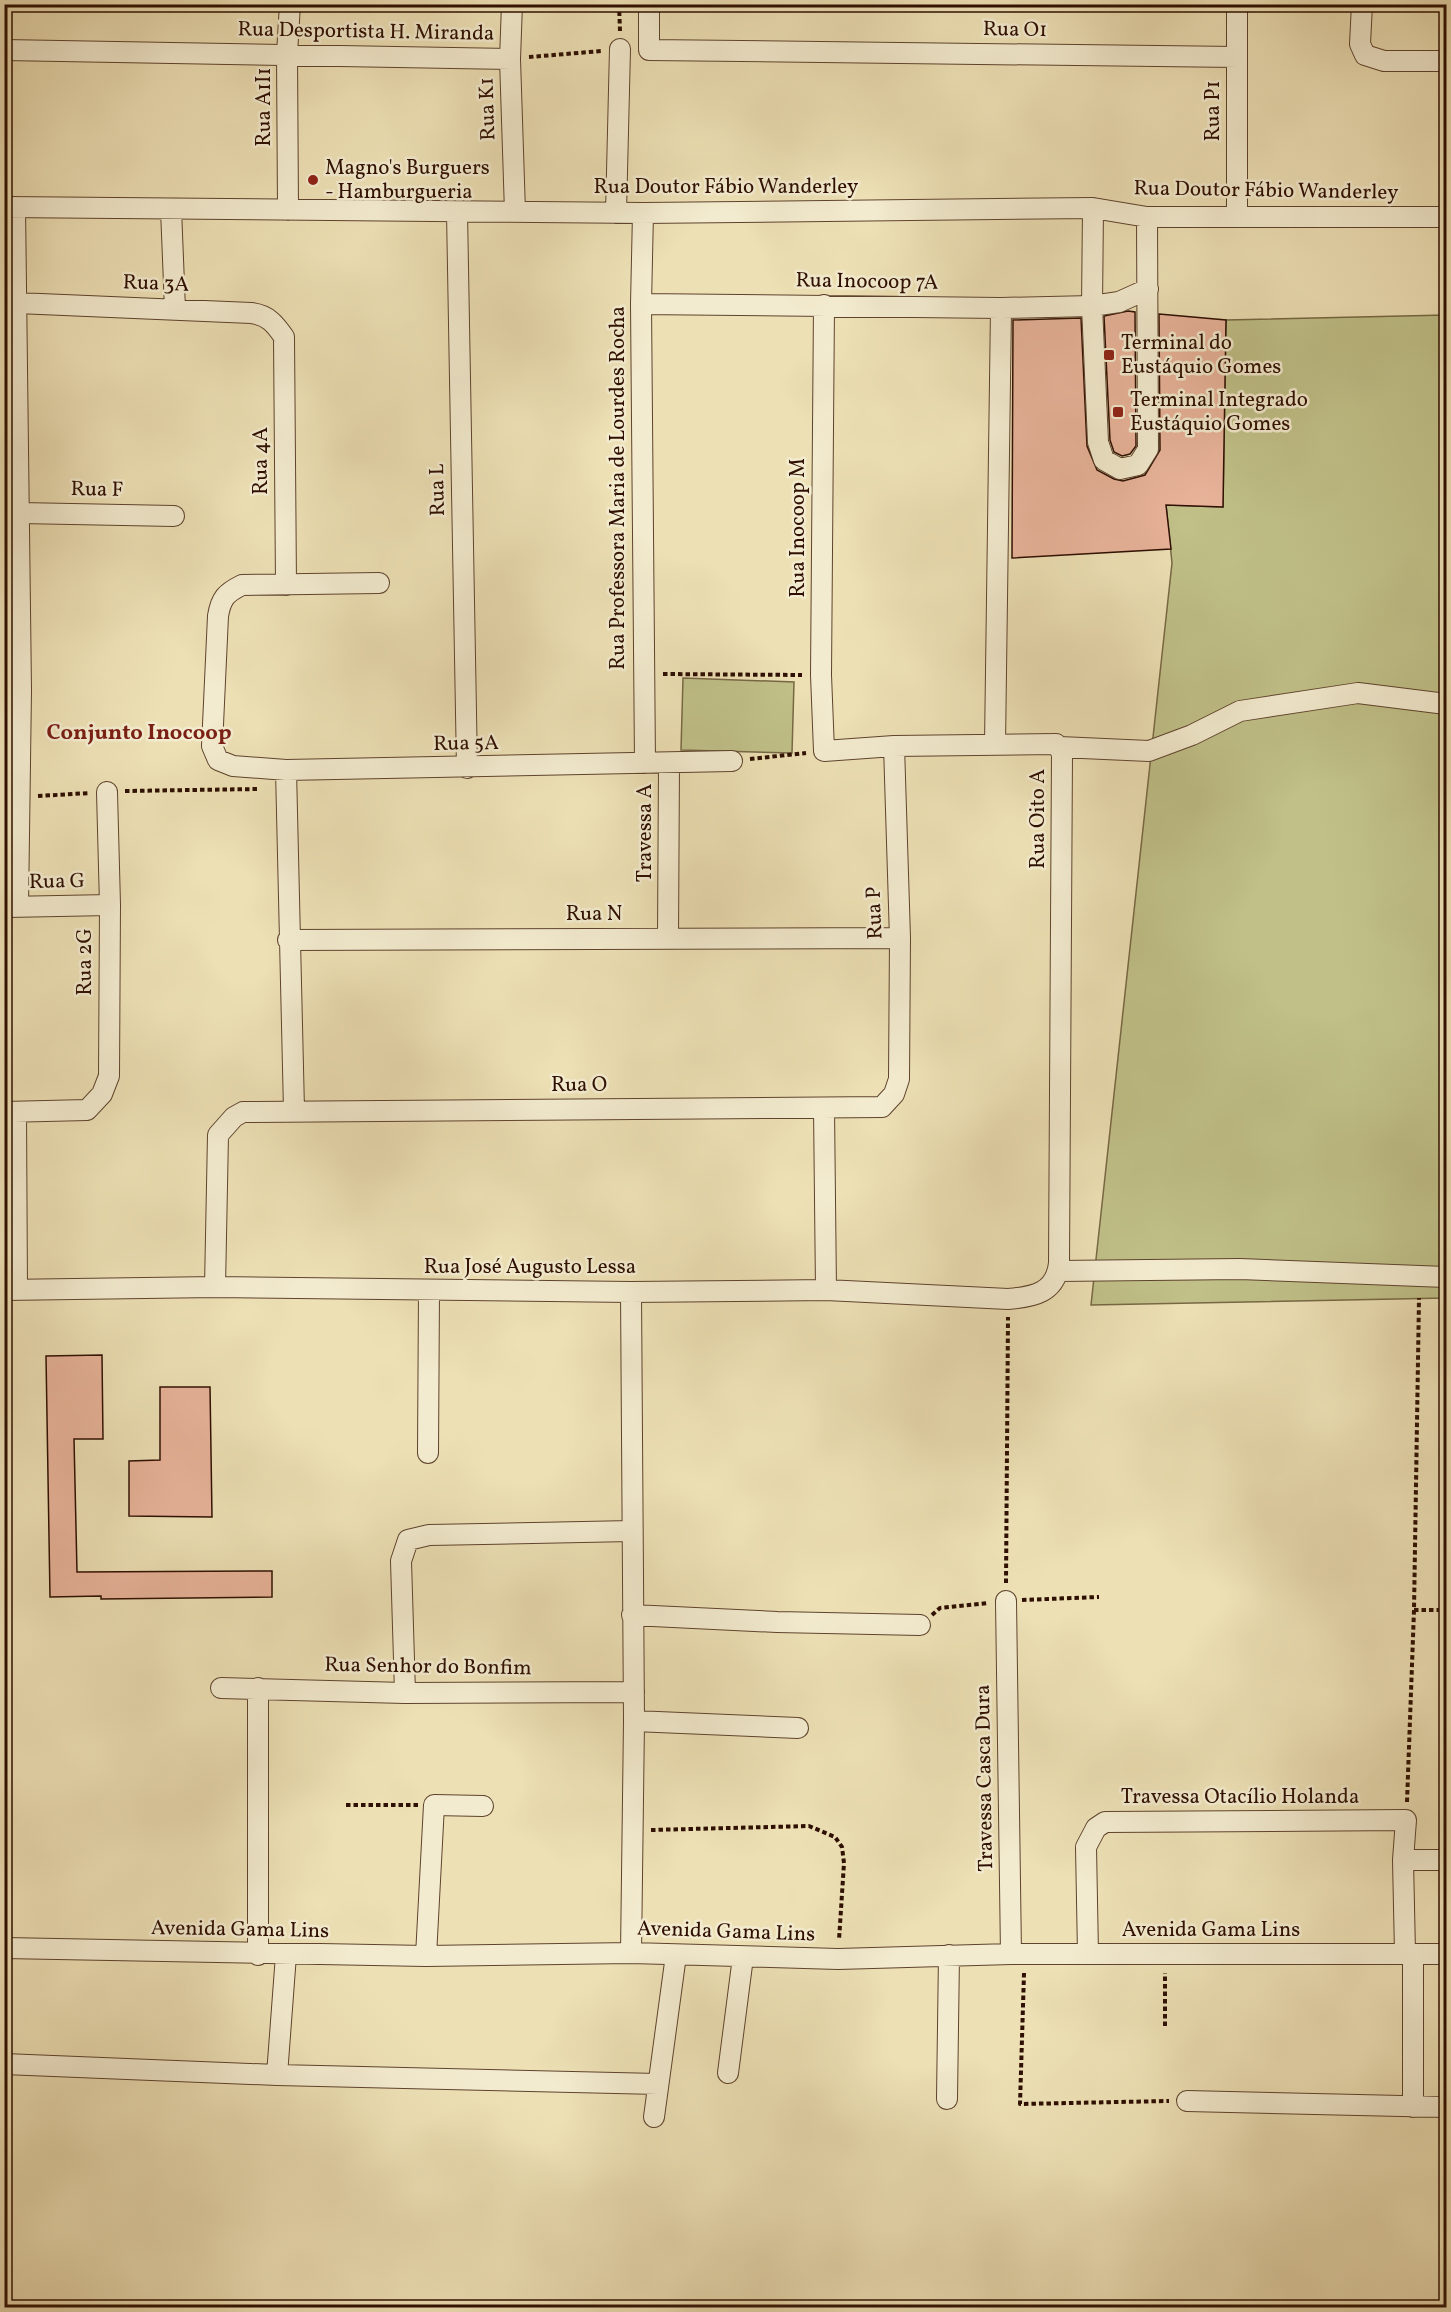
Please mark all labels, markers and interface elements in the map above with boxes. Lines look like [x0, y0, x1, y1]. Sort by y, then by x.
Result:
street label: Rua Desportista H. Miranda [237, 15, 495, 49]
street label: Rua O1 [983, 15, 1047, 45]
street label: Rua A1I1 [250, 67, 279, 147]
street label: Rua K1 [472, 77, 504, 141]
street label: Rua P1 [1199, 80, 1228, 142]
place label: Magno's Burguers - Hamburgueria [325, 154, 490, 207]
marker: Magno's Burguers - Hamburgueria [306, 173, 320, 187]
street label: Rua Doutor Fábio Wanderley [594, 173, 859, 202]
street label: Rua Doutor Fábio Wanderley [1133, 174, 1399, 208]
street label: Rua Inocoop 7A [795, 266, 939, 298]
street label: Rua 3A [122, 268, 190, 300]
street label: Rua Professora Maria de Lourdes Rocha [604, 306, 633, 670]
place label: Terminal do Eustáquio Gomes [1121, 329, 1281, 382]
marker: Terminal do Eustáquio Gomes [1102, 348, 1116, 362]
place label: Terminal Integrado Eustáquio Gomes [1130, 386, 1308, 439]
marker: Terminal Integrado Eustáquio Gomes [1111, 405, 1125, 419]
street label: Rua 4A [247, 427, 276, 495]
street label: Rua Inocoop M [784, 458, 813, 598]
street label: Rua L [423, 463, 453, 517]
street label: Rua F [70, 475, 124, 505]
district label: Conjunto Inocoop [46, 718, 232, 749]
street label: Rua 5A [433, 729, 499, 759]
street label: Rua Oito A [1024, 769, 1053, 869]
street label: Travessa A [631, 784, 660, 882]
street label: Rua G [29, 867, 85, 897]
street label: Rua P [860, 886, 890, 940]
street label: Rua N [566, 900, 622, 929]
street label: Rua 2G [71, 928, 100, 996]
street label: Rua O [551, 1071, 607, 1100]
street label: Rua José Augusto Lessa [424, 1253, 636, 1282]
street label: Rua Senhor do Bonfim [324, 1651, 532, 1683]
street label: Travessa Casca Dura [969, 1684, 1001, 1872]
street label: Travessa Otacílio Holanda [1121, 1783, 1359, 1812]
street label: Avenida Gama Lins [151, 1914, 329, 1946]
street label: Avenida Gama Lins [636, 1914, 816, 1950]
street label: Avenida Gama Lins [1122, 1916, 1300, 1945]

